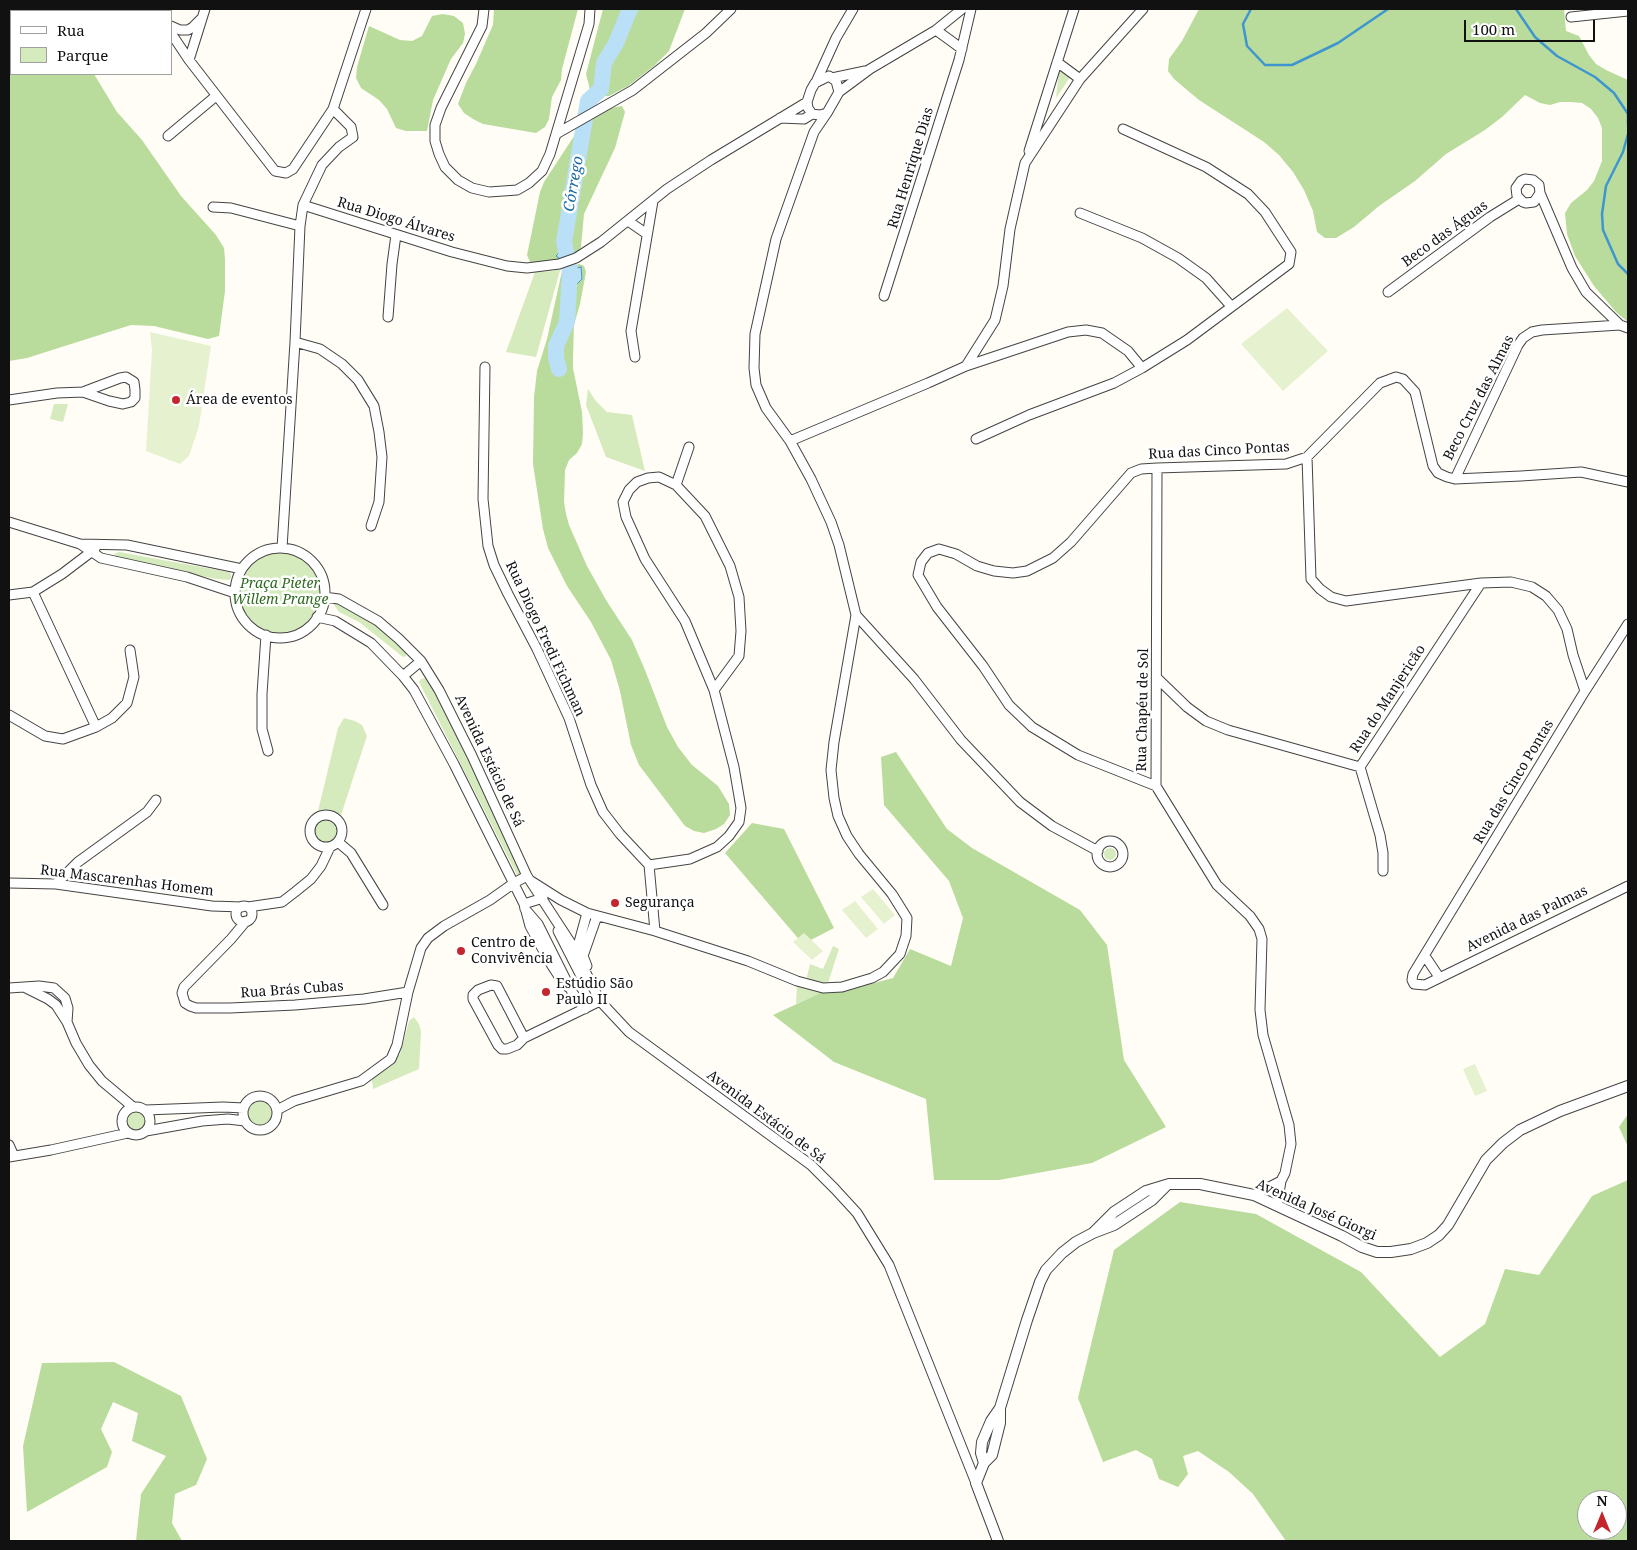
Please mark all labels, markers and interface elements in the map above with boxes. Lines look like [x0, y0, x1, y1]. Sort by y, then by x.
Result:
legend [10, 10, 172, 75]
scale bar [1467, 10, 1598, 42]
text: 100 m [1472, 19, 1515, 39]
text: Rua [57, 20, 85, 40]
text: Parque [57, 45, 108, 65]
street label: Rua Henrique Dias [885, 105, 937, 231]
water label: Córrego [560, 155, 588, 213]
street label: Rua Diogo Álvares [335, 194, 457, 246]
street label: Beco das Águas [1399, 197, 1491, 271]
street label: Beco Cruz das Almas [1440, 333, 1518, 463]
place label: Área de eventos [186, 392, 293, 408]
marker: Área de eventos [170, 394, 182, 406]
street label: Rua das Cinco Pontas [1148, 439, 1290, 463]
street label: Rua Diogo Fredi Fichman [502, 559, 588, 719]
park label: Praça Pieter Willem Prange [232, 576, 328, 608]
street label: Rua do Manjericão [1347, 642, 1429, 756]
street label: Rua Chapéu de Sol [1134, 648, 1152, 772]
street label: Avenida Estácio de Sá [451, 692, 527, 830]
street label: Rua das Cinco Pontas [1470, 717, 1558, 847]
street label: Rua Mascarenhas Homem [39, 862, 215, 900]
street label: Avenida das Palmas [1464, 882, 1590, 956]
place label: Segurança [625, 895, 695, 911]
marker: Segurança [609, 897, 621, 909]
place label: Centro de Convivência [471, 935, 553, 968]
marker: Centro de Convivência [455, 945, 467, 957]
place label: Estúdio São Paulo II [556, 976, 633, 1009]
street label: Rua Brás Cubas [240, 978, 344, 1002]
marker: Estúdio São Paulo II [540, 986, 552, 998]
street label: Avenida Estácio de Sá [703, 1067, 829, 1167]
street label: Avenida José Giorgi [1253, 1176, 1379, 1244]
north arrow [1577, 1490, 1627, 1540]
text: N [1596, 1491, 1608, 1510]

